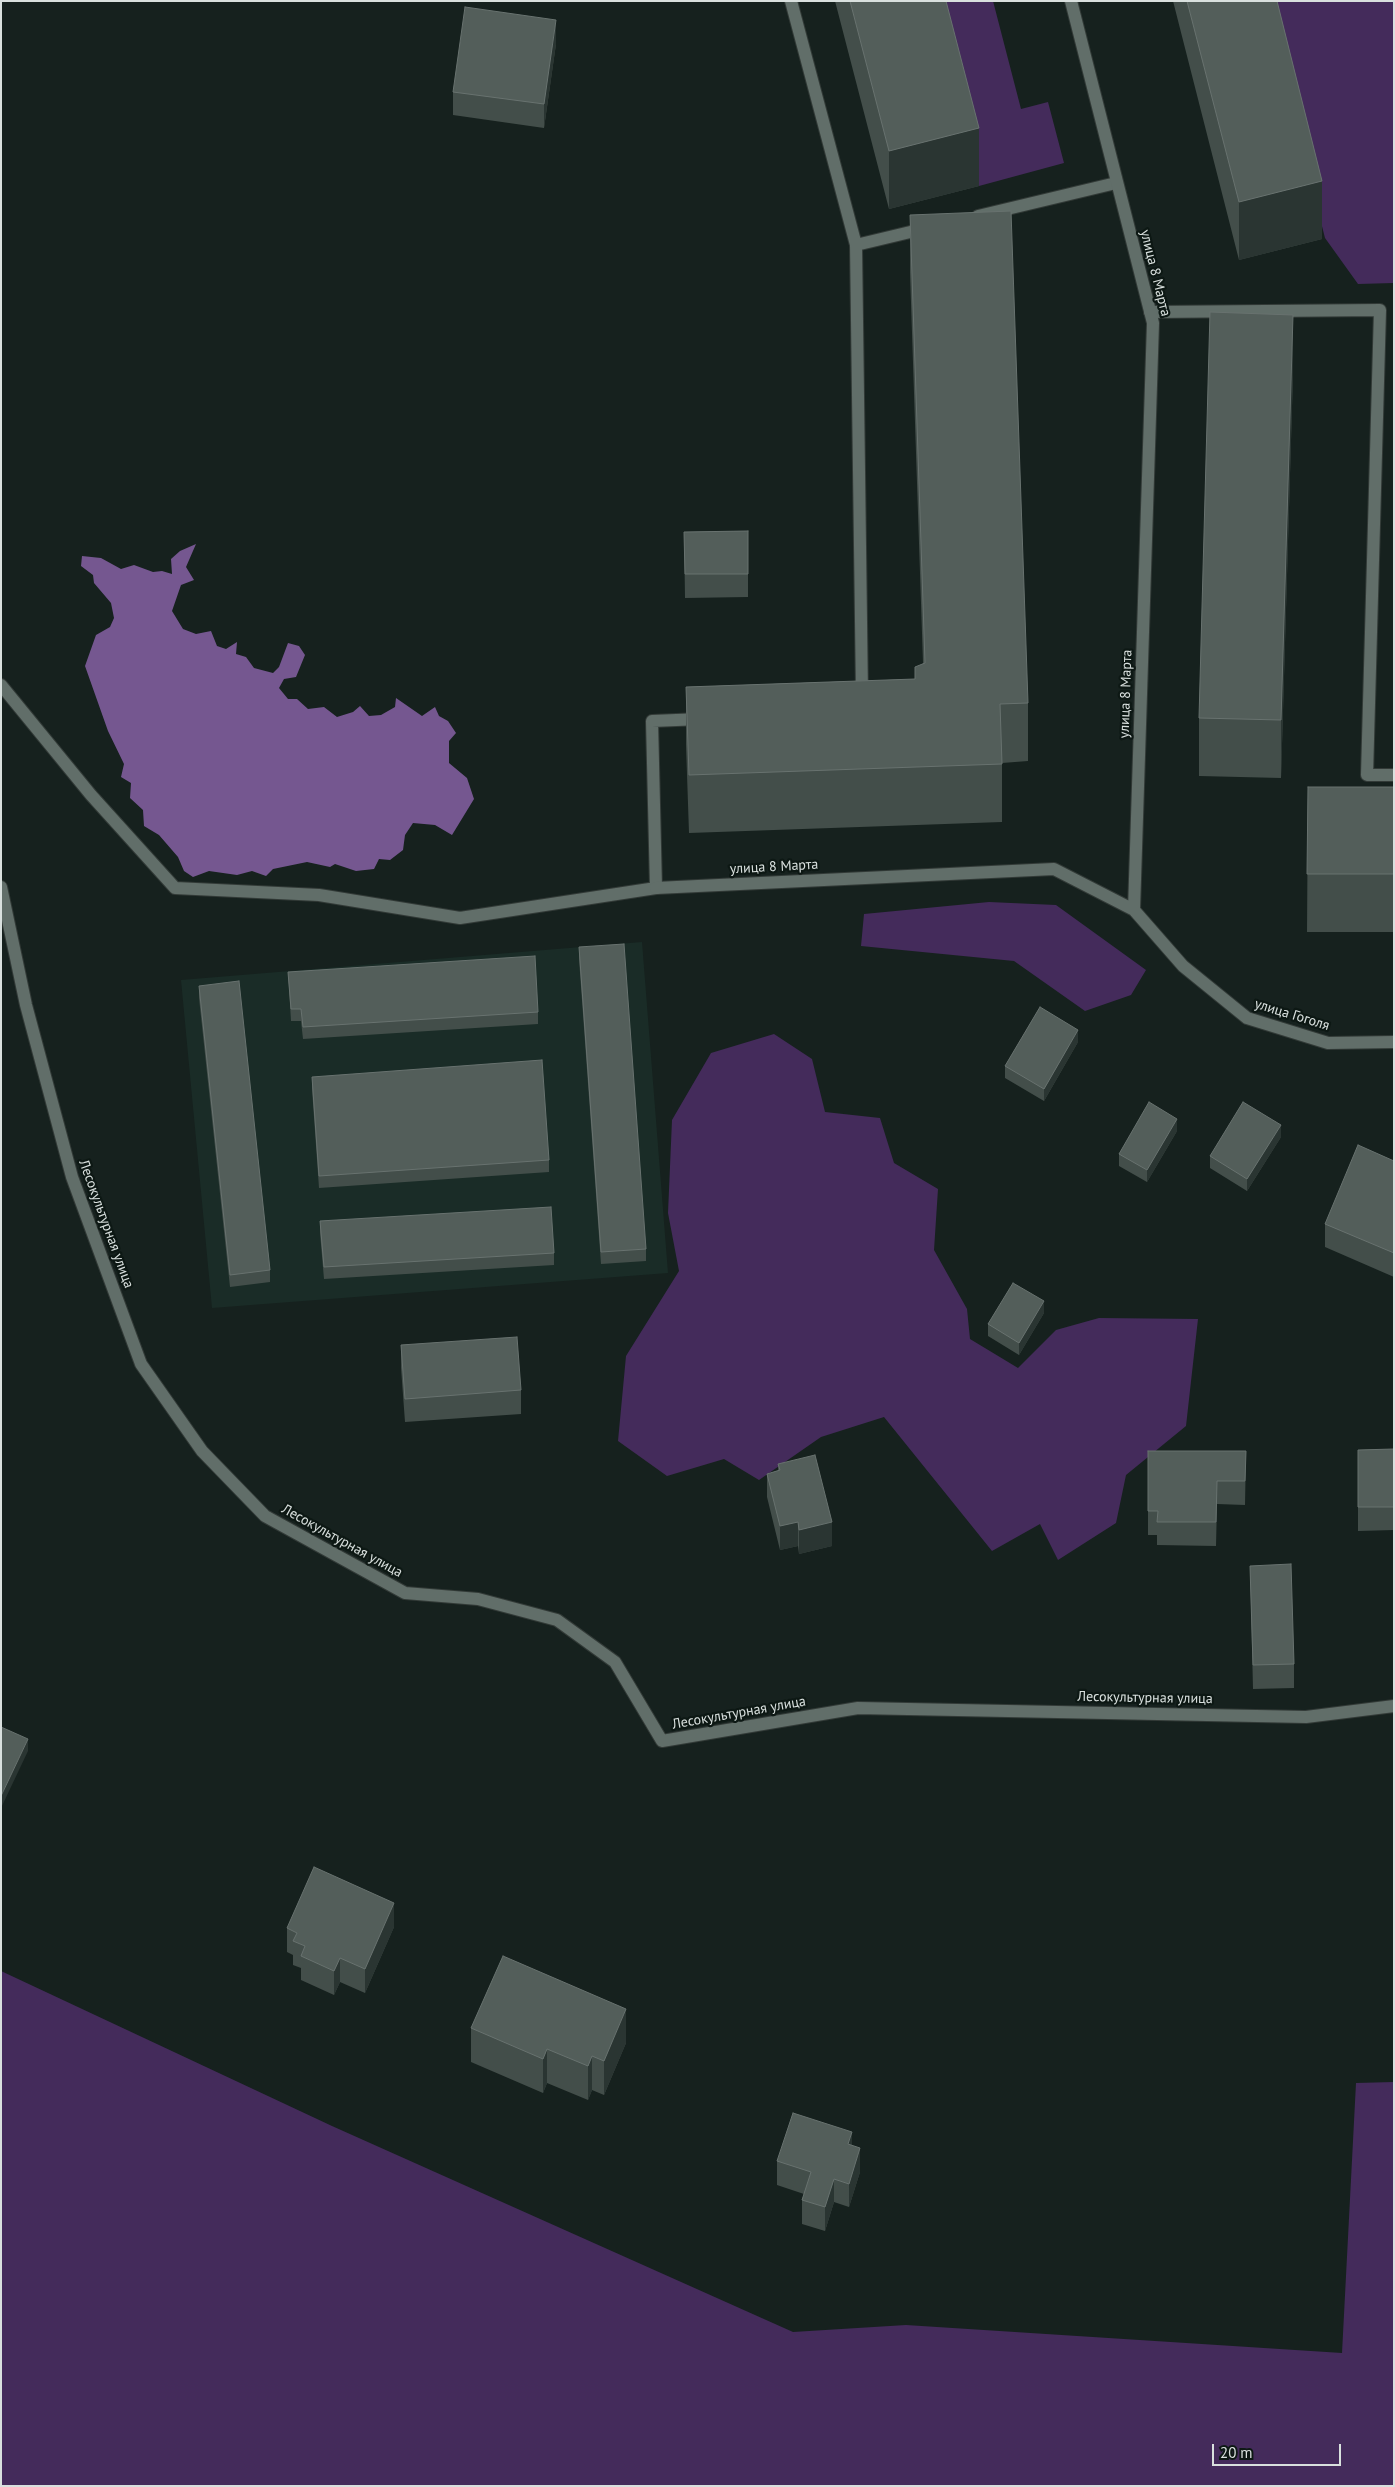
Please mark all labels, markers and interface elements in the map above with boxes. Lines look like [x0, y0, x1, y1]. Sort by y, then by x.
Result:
street label: улица 8 Марта [1136, 228, 1174, 318]
street label: улица 8 Марта [1116, 649, 1136, 739]
street label: улица 8 Марта [729, 856, 819, 878]
street label: улица Гоголя [1252, 996, 1332, 1034]
street label: Лесокультурная улица [75, 1157, 137, 1291]
street label: Лесокультурная улица [279, 1501, 405, 1581]
street label: Лесокультурная улица [1077, 1688, 1213, 1708]
street label: Лесокультурная улица [671, 1693, 807, 1733]
scale bar [1215, 2434, 1344, 2466]
text: 20 m [1220, 2443, 1253, 2462]

